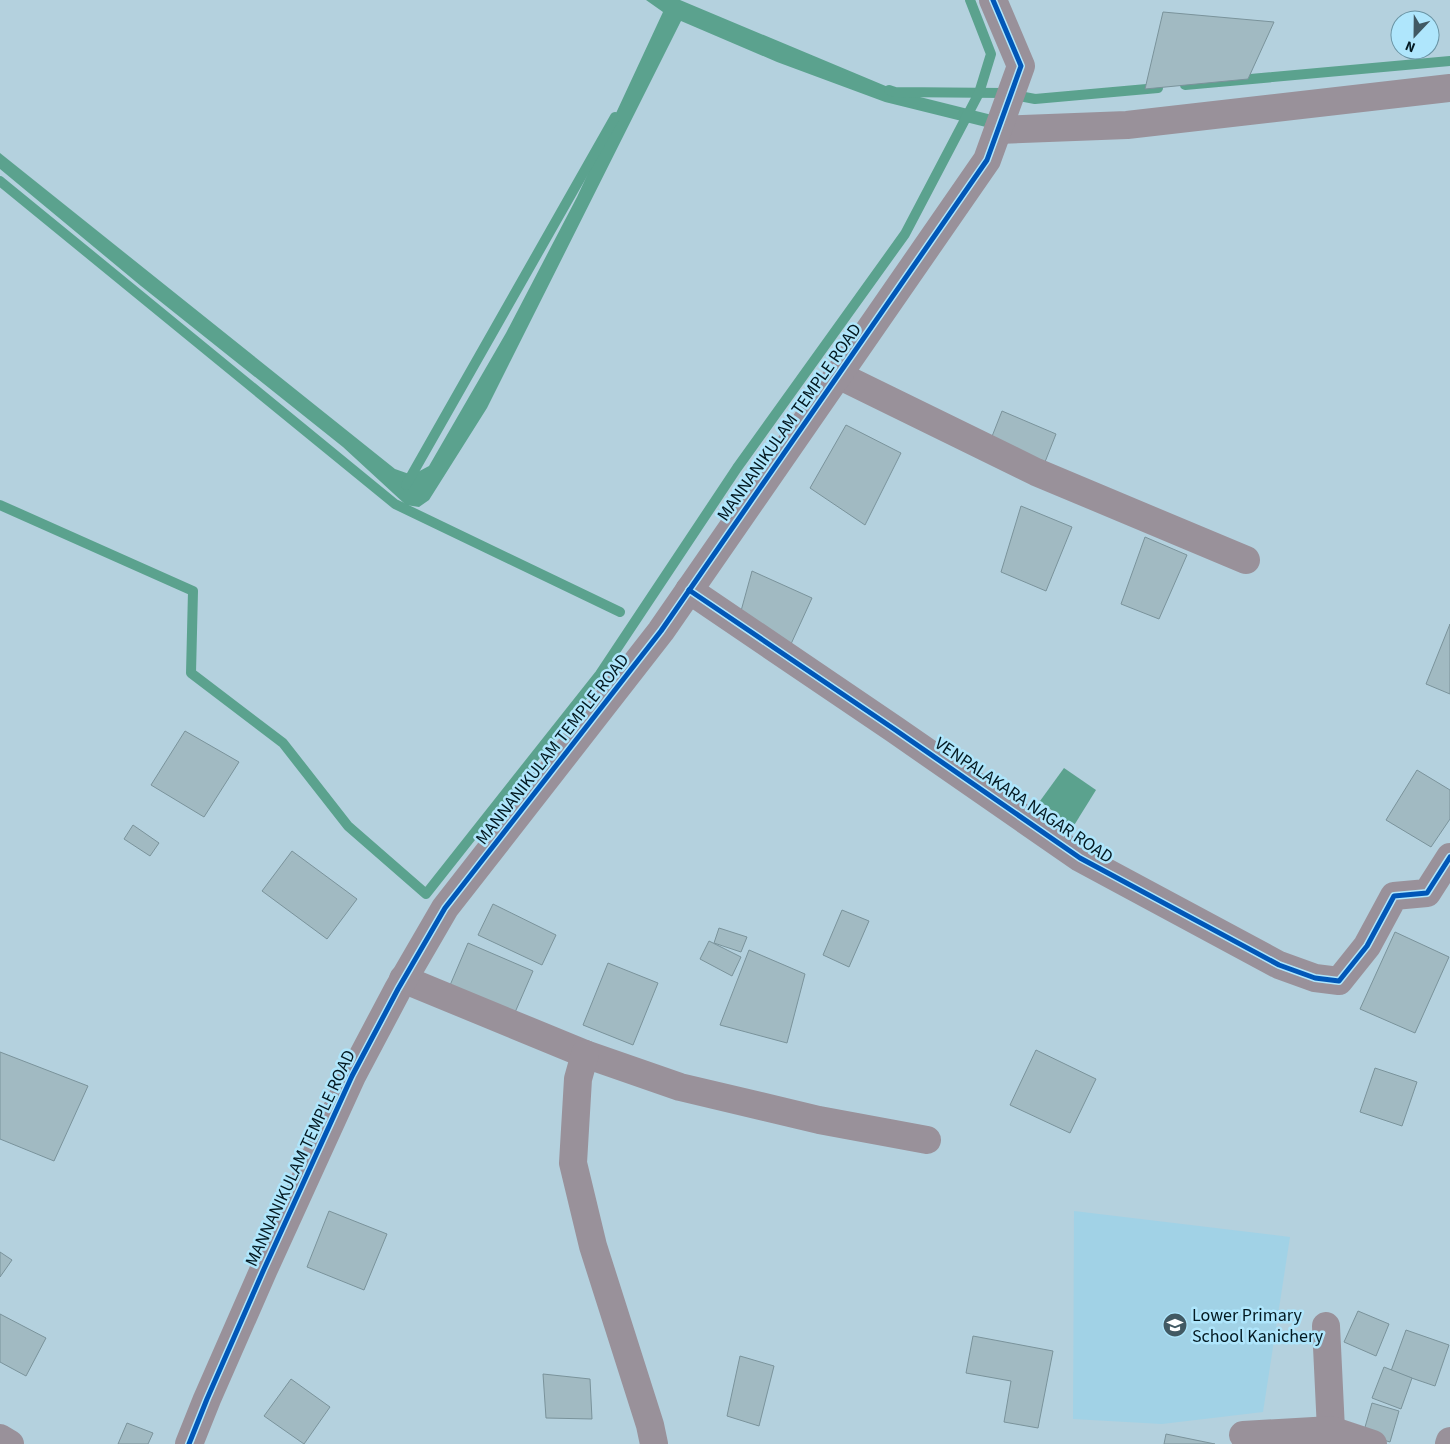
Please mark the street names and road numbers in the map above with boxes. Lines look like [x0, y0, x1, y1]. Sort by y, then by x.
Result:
street label: MANNANIKULAM TEMPLE ROAD [711, 318, 867, 526]
street label: MANNANIKULAM TEMPLE ROAD [470, 648, 635, 850]
street label: VENPALAKARA NAGAR ROAD [930, 731, 1118, 870]
street label: MANNANIKULAM TEMPLE ROAD [239, 1046, 362, 1271]

